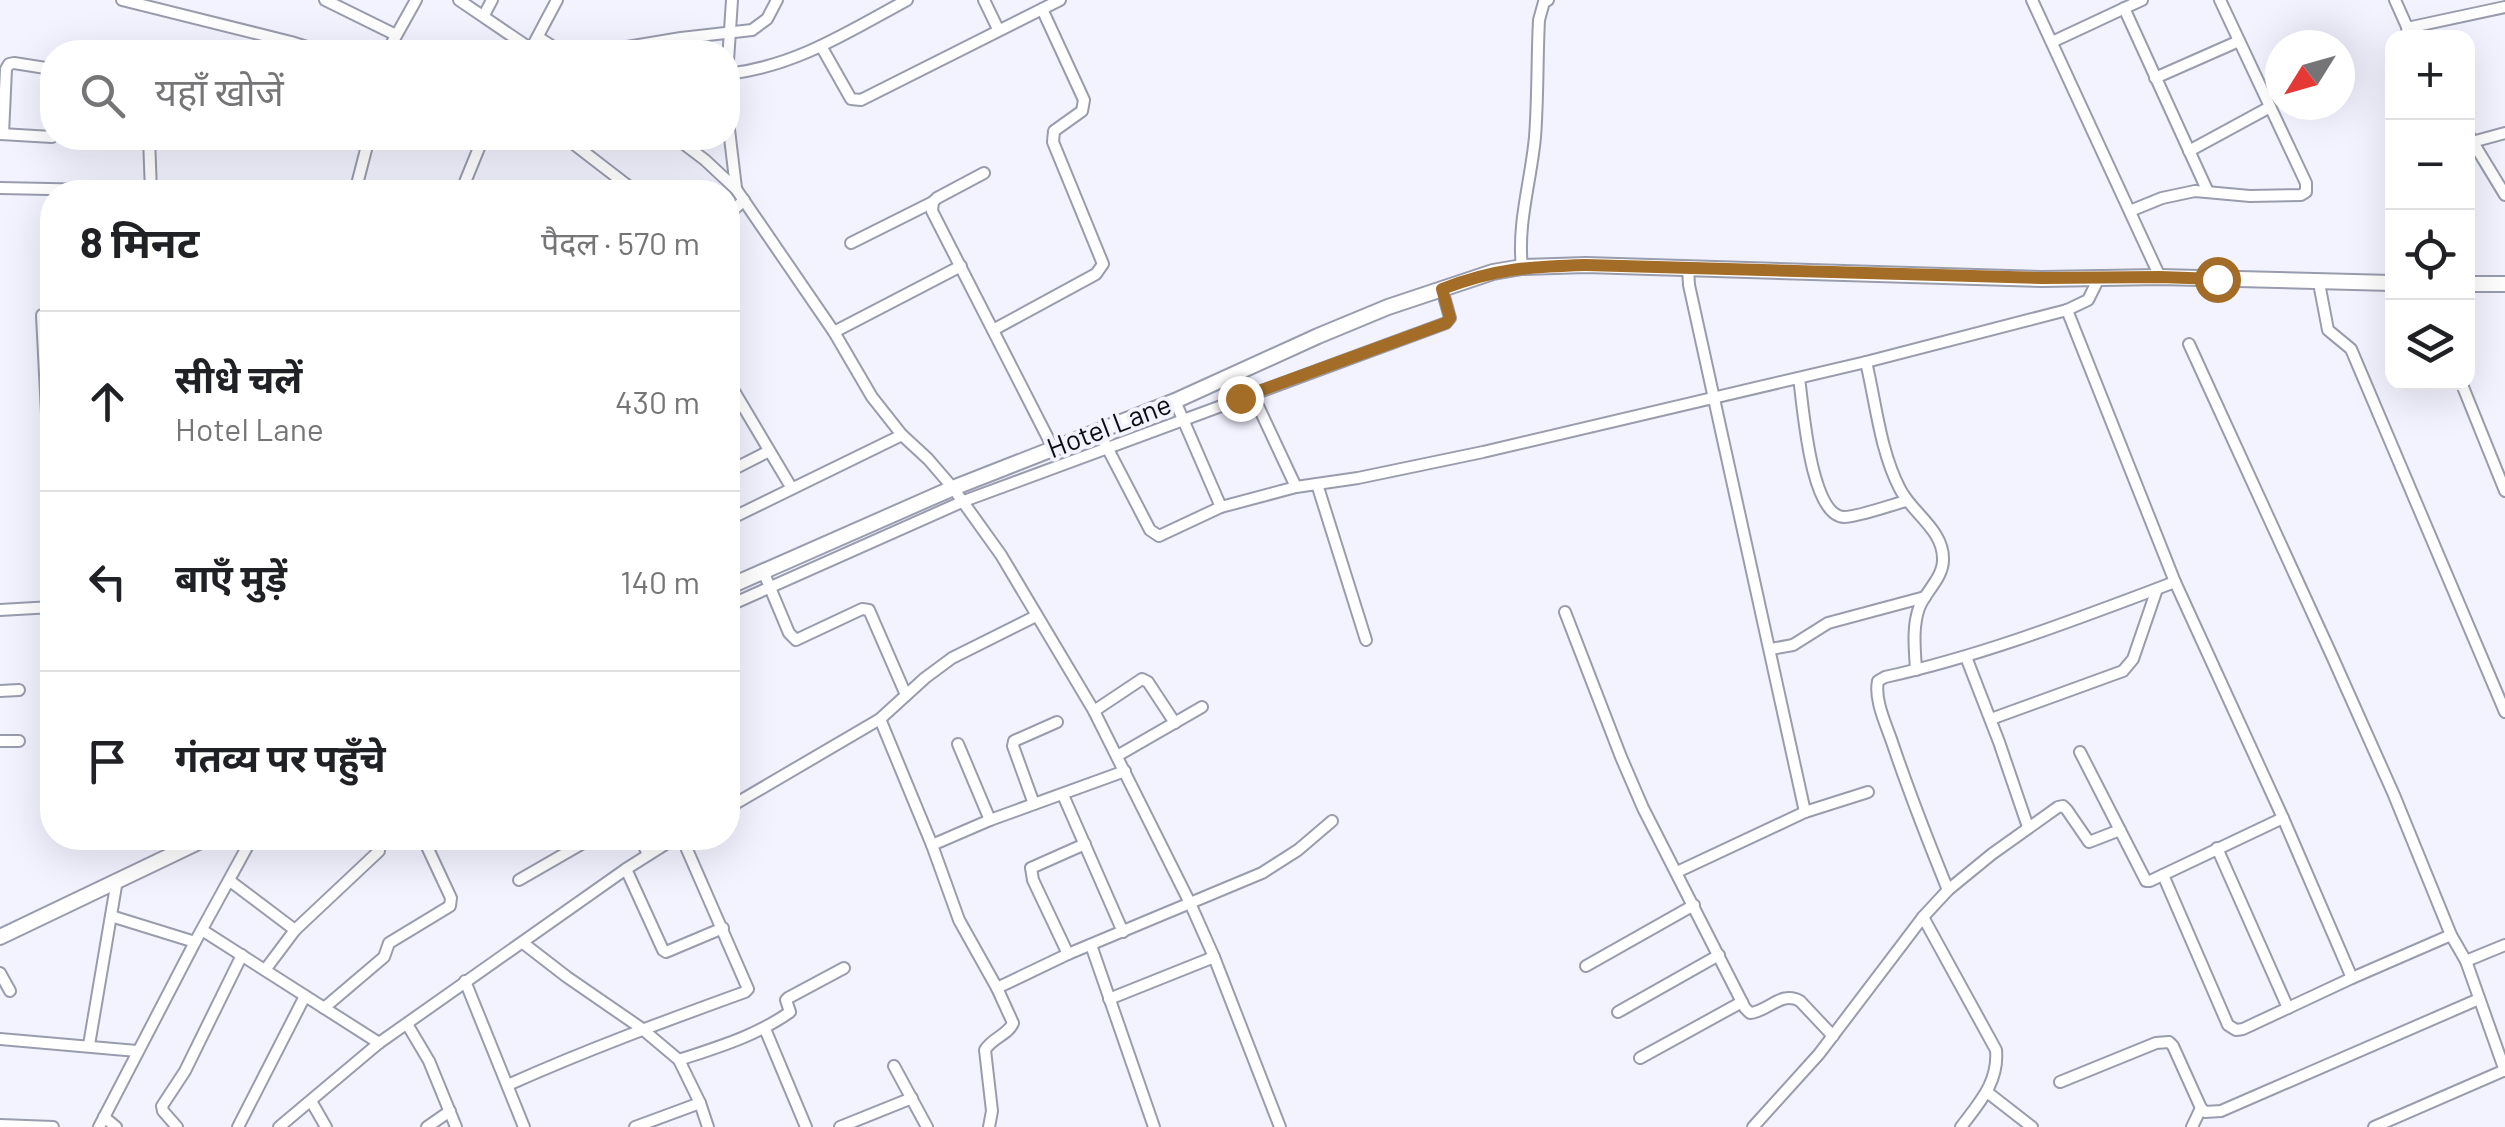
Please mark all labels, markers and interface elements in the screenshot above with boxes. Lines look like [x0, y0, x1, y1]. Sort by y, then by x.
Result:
north arrow [2265, 30, 2355, 120]
map controls [2385, 30, 2475, 390]
button: + [2385, 30, 2475, 120]
search box [40, 40, 740, 150]
icon: search [75, 68, 130, 123]
text: यहाँ खोजें [155, 68, 284, 114]
button: − [2385, 120, 2475, 210]
button: locate [2385, 210, 2475, 300]
text: 8 मिनट [80, 216, 199, 266]
text: पैदल · 570 m [541, 223, 700, 261]
route start [2195, 257, 2241, 303]
button: layers [2385, 300, 2475, 390]
text: सीधे चलें [175, 355, 302, 401]
icon: ahead [80, 374, 135, 429]
route end [1218, 376, 1264, 422]
text: 430 m [615, 382, 700, 420]
street label: Hotel Lane [1042, 386, 1176, 464]
text: Hotel Lane [175, 409, 324, 447]
icon: left [80, 554, 135, 609]
text: बाएँ मुड़ें [175, 554, 287, 600]
text: 140 m [620, 562, 700, 600]
icon: arrive [80, 734, 135, 789]
text: गंतव्य पर पहुँचे [175, 734, 386, 780]

